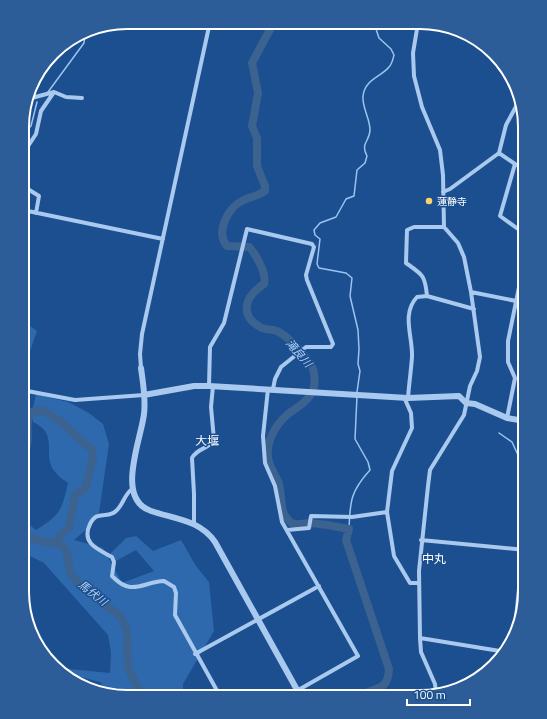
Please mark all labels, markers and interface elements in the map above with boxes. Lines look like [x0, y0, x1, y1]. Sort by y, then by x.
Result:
place label: 蓮静寺 [437, 194, 467, 209]
marker: 蓮静寺 [424, 196, 434, 206]
water label: 滝良川 [282, 335, 317, 371]
district label: 大堰 [195, 431, 219, 450]
district label: 中丸 [422, 549, 446, 568]
water label: 馬伏川 [75, 577, 112, 610]
scale bar [407, 681, 470, 707]
text: 100 m [413, 685, 446, 704]

